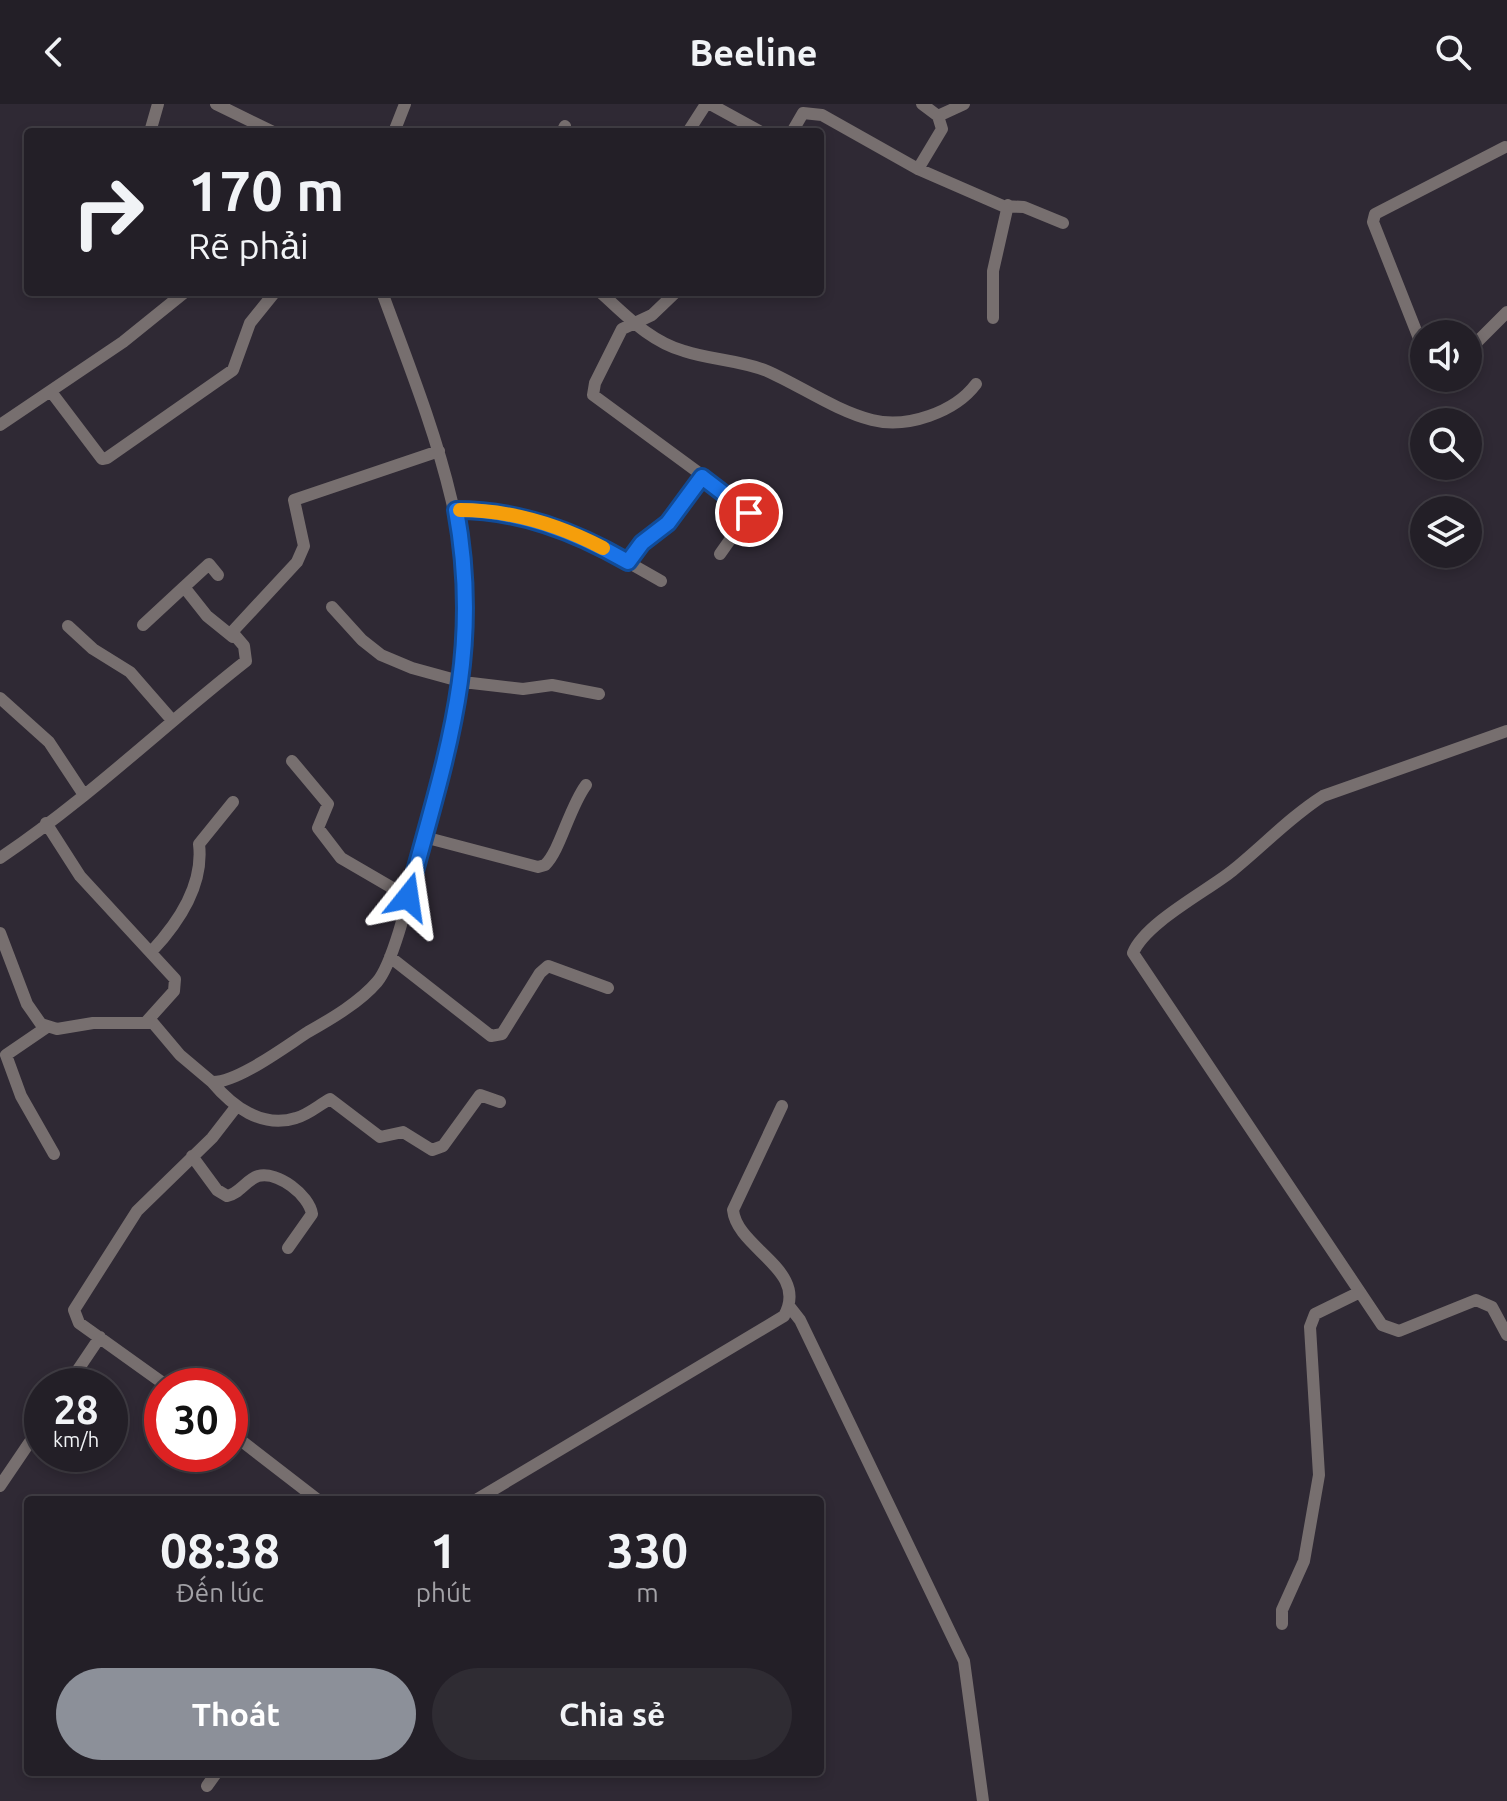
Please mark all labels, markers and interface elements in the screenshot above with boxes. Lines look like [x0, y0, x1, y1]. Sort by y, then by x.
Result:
icon: back [32, 30, 76, 74]
icon: search [1431, 30, 1475, 74]
text: Beeline [689, 32, 818, 73]
text: 170 m [188, 159, 344, 222]
icon: right [56, 160, 160, 264]
text: Rẽ phải [188, 225, 309, 266]
map controls [1410, 320, 1482, 568]
button: sound [1410, 320, 1482, 392]
button: search [1410, 408, 1482, 480]
pin [715, 479, 783, 547]
icon: arrive [727, 491, 771, 535]
button: layers [1410, 496, 1482, 568]
position arrow [366, 855, 450, 939]
speed limit sign: 30 [144, 1368, 248, 1472]
text: 28 [53, 1387, 99, 1432]
text: km/h [53, 1428, 99, 1451]
text: 08:38 [160, 1523, 280, 1577]
text: 1 [430, 1523, 457, 1577]
text: 330 [607, 1523, 688, 1577]
text: Đến lúc [176, 1578, 264, 1607]
text: phút [416, 1578, 471, 1607]
text: m [636, 1578, 659, 1607]
button: Thoát [56, 1668, 416, 1760]
button: Chia sẻ [432, 1668, 792, 1760]

